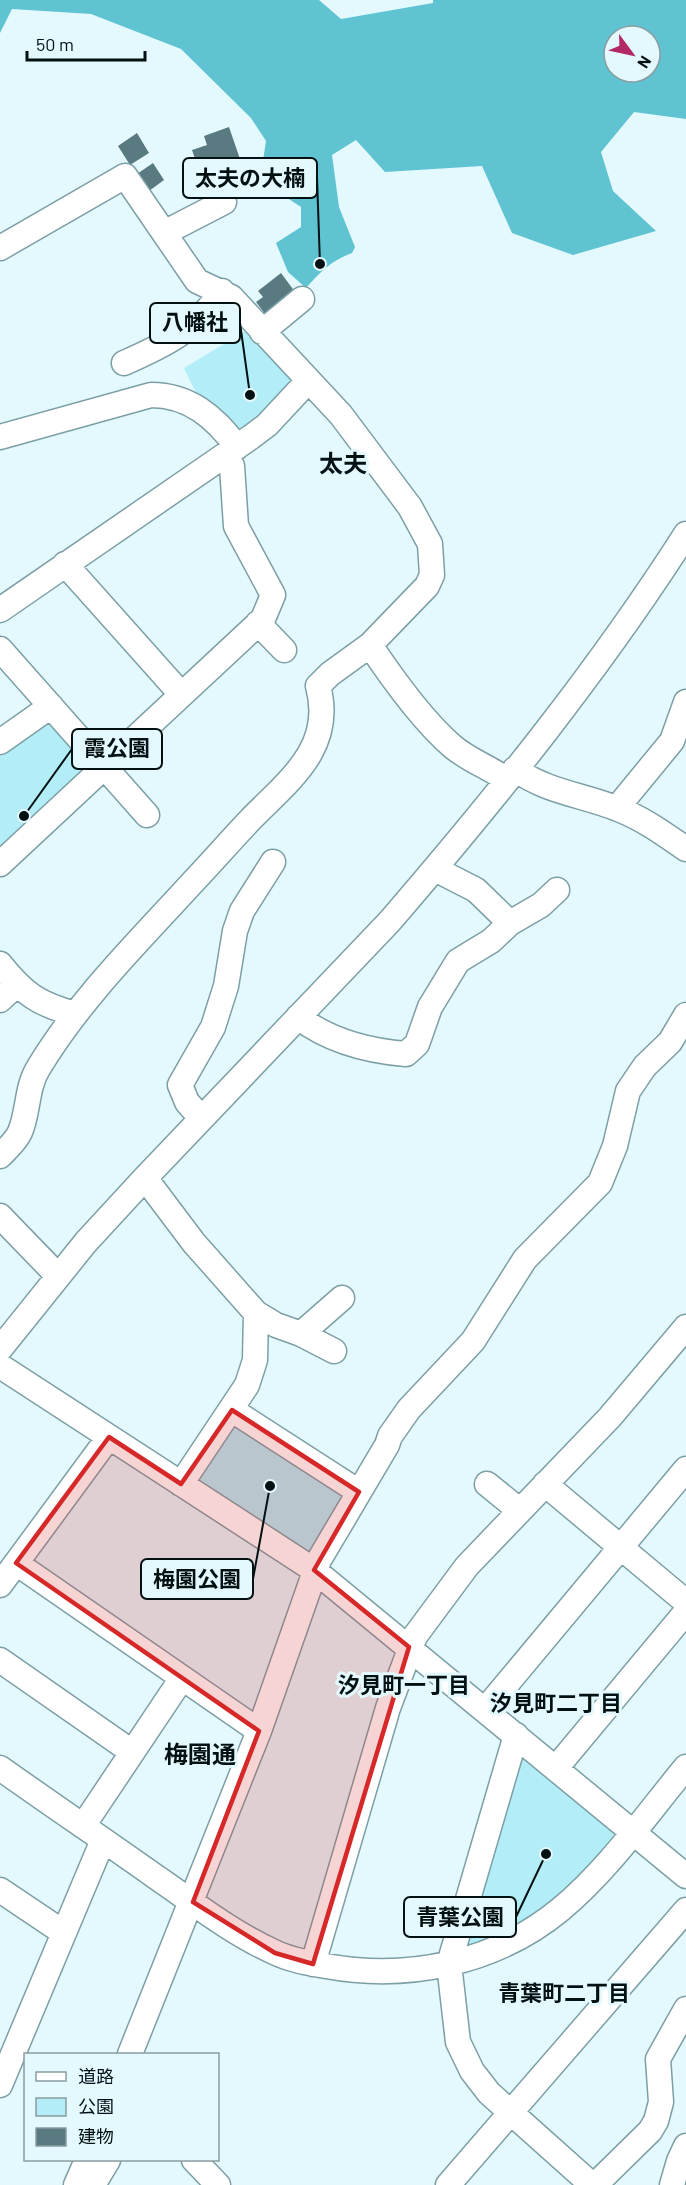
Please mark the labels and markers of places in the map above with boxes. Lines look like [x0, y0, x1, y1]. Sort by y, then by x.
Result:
callout: 太夫の大楠 [183, 158, 317, 198]
callout: 八幡社 [150, 303, 240, 343]
callout: 霞公園 [72, 729, 162, 769]
callout: 梅園公園 [141, 1559, 253, 1599]
callout: 青葉公園 [404, 1897, 516, 1937]

